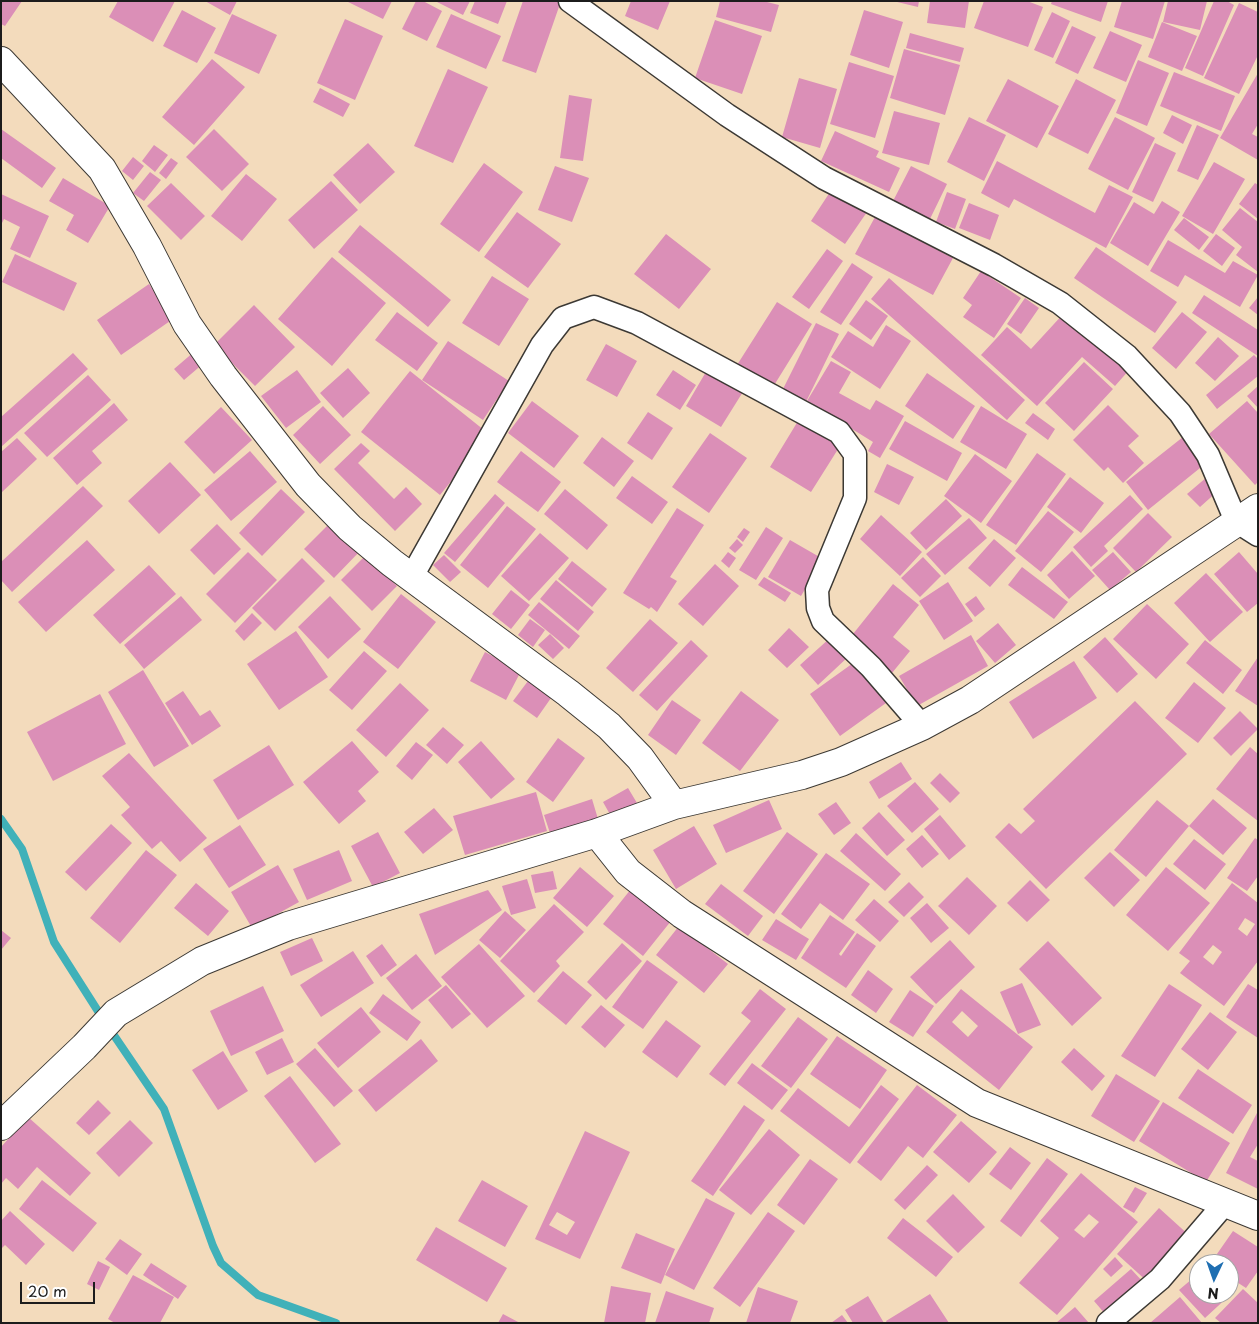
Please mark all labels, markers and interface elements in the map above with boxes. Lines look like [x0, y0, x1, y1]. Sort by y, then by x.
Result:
north arrow [1189, 1254, 1239, 1304]
scale bar [22, 1272, 98, 1304]
text: 20 m [28, 1279, 67, 1302]
text: N [1207, 1283, 1219, 1304]

